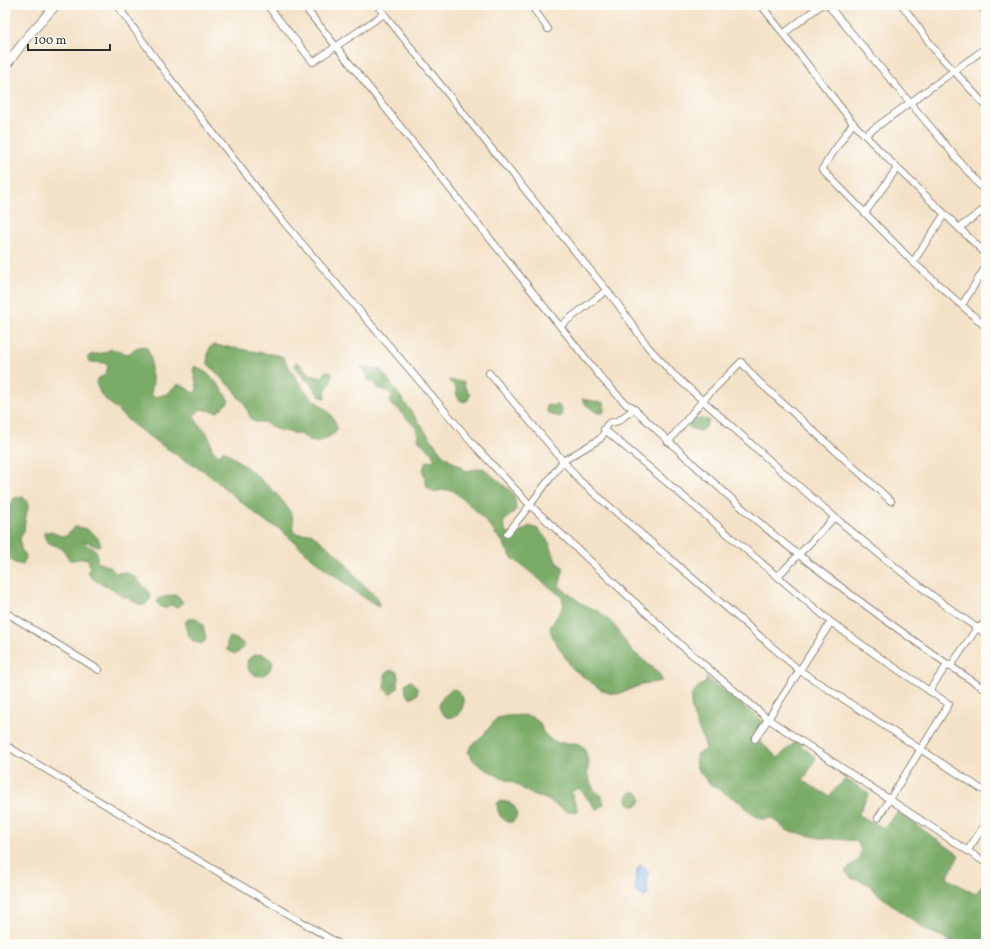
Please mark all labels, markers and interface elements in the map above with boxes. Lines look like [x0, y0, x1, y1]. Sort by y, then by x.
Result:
scale bar [28, 26, 110, 52]
text: 100 m [34, 33, 67, 49]

